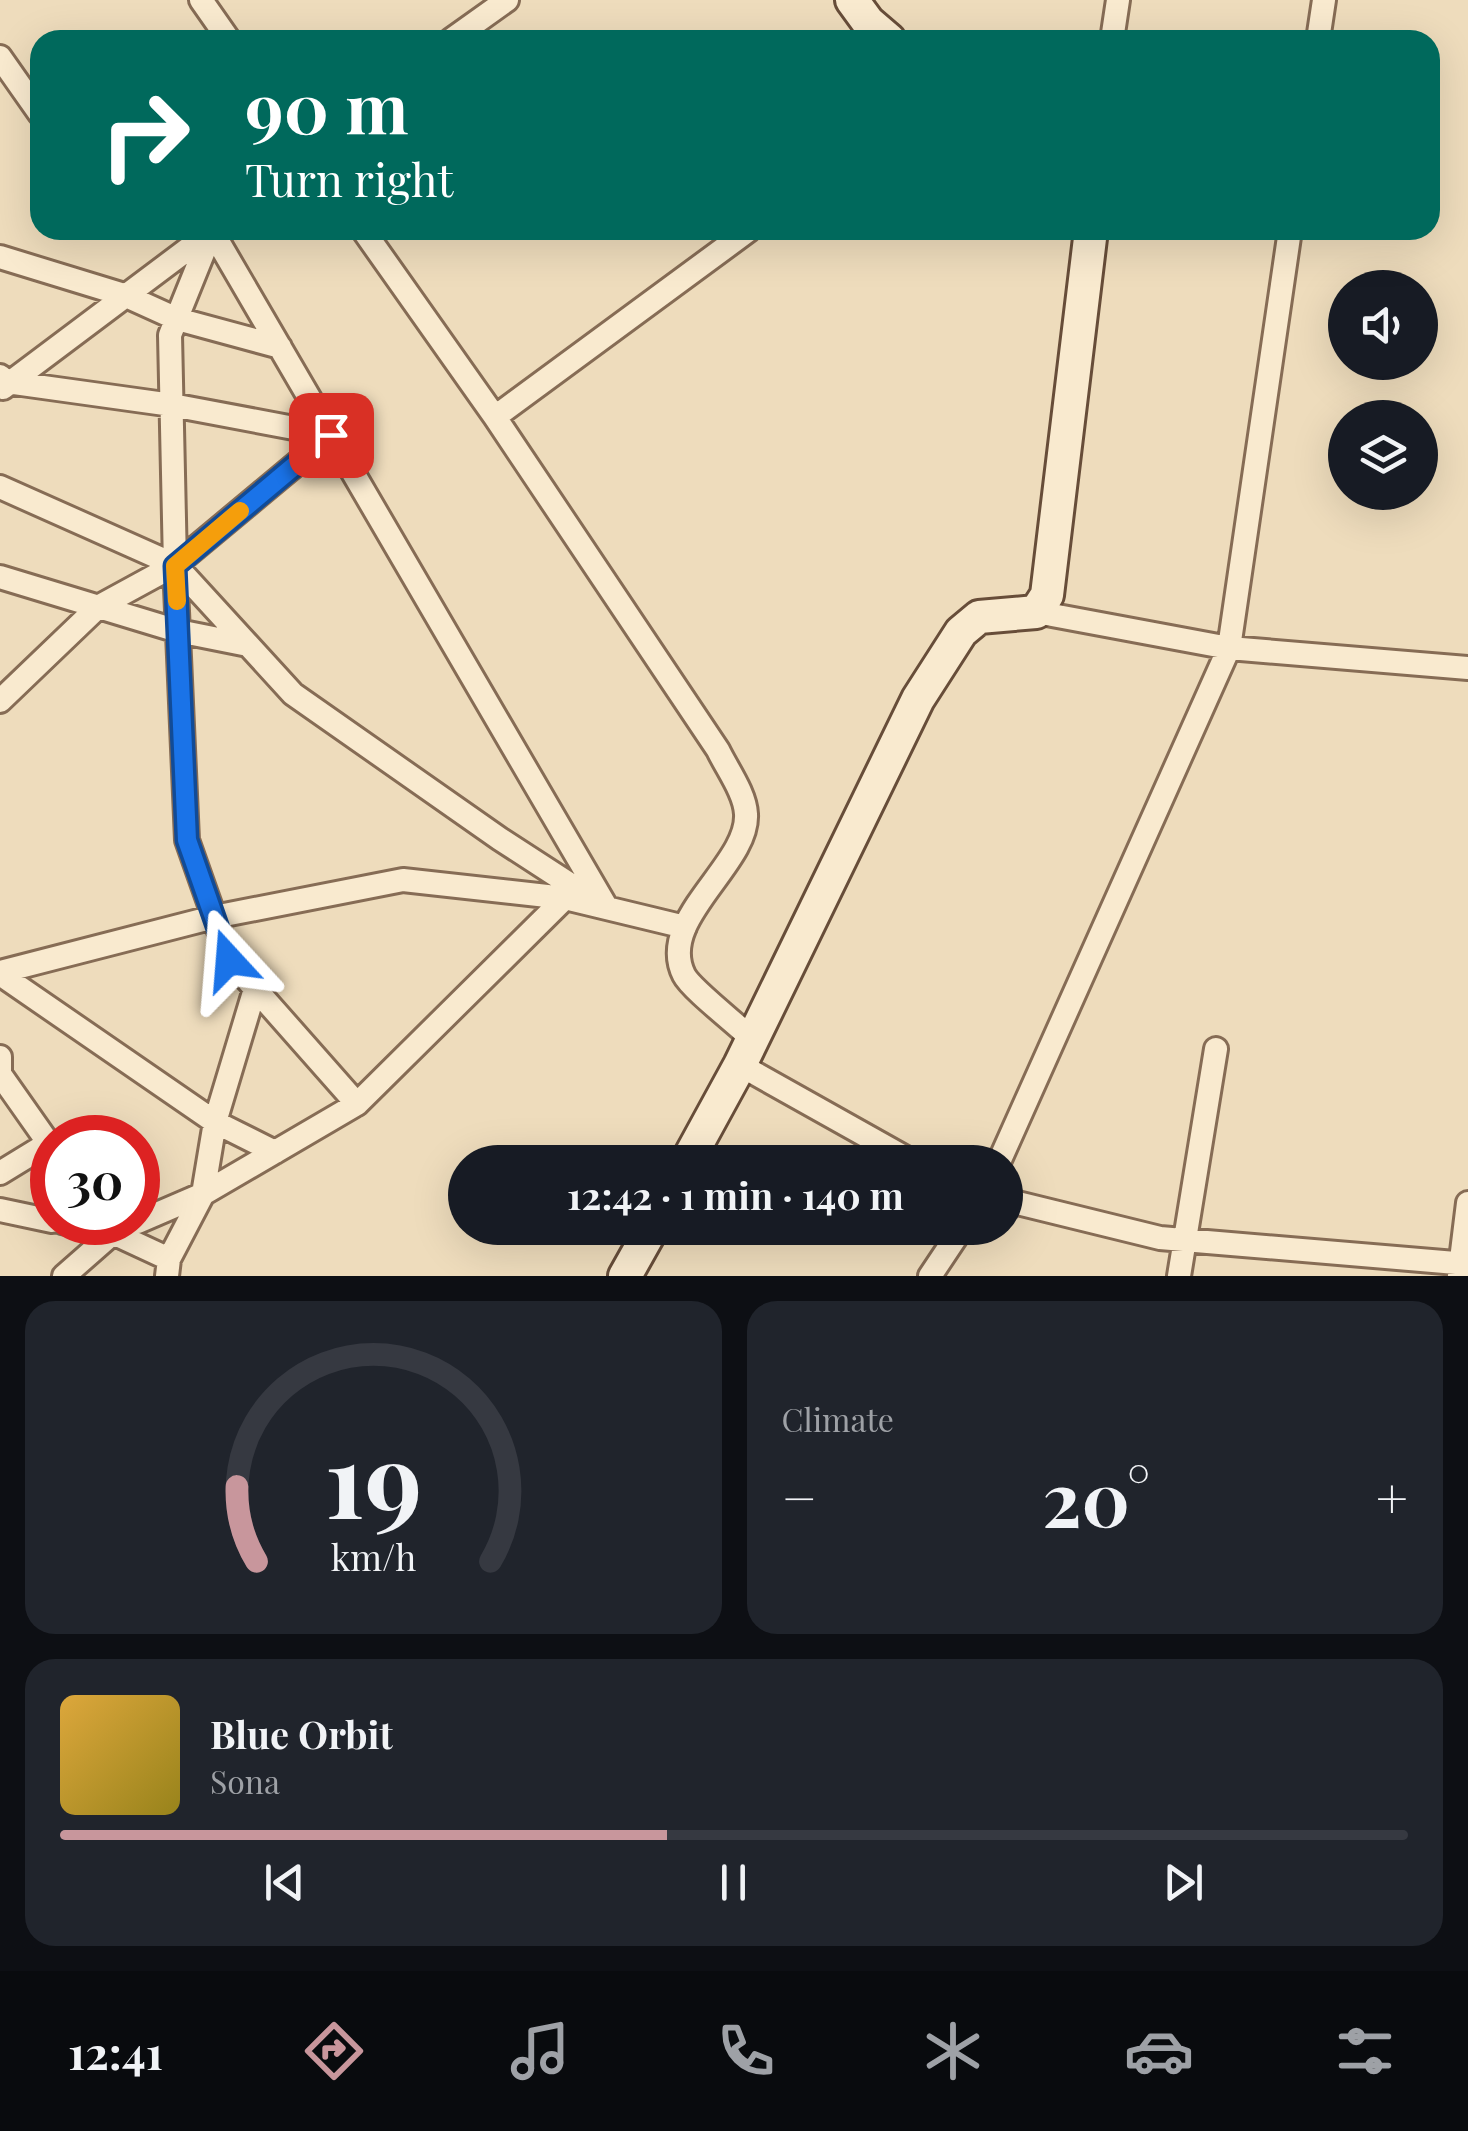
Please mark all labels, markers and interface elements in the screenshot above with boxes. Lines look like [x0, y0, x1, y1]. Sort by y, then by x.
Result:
text: 90 m [245, 58, 409, 152]
icon: right [80, 70, 210, 200]
text: Turn right [245, 148, 453, 208]
map controls [1328, 270, 1438, 510]
button: sound [1328, 270, 1438, 380]
pin [289, 393, 374, 478]
button: layers [1328, 400, 1438, 510]
icon: arrive [304, 408, 359, 463]
position arrow [177, 908, 281, 1012]
speed limit sign: 30 [30, 1115, 160, 1245]
text: 12:42 · 1 min · 140 m [567, 1169, 904, 1220]
text: Climate [782, 1397, 894, 1440]
text: 19 [325, 1406, 422, 1545]
text: 20° [1042, 1446, 1150, 1546]
text: − [782, 1459, 817, 1533]
text: + [1376, 1459, 1408, 1533]
text: km/h [330, 1532, 416, 1580]
text: Blue Orbit [210, 1708, 393, 1759]
text: Sona [210, 1759, 280, 1802]
icon: previous [257, 1855, 312, 1910]
icon: pause [706, 1855, 761, 1910]
icon: next [1156, 1855, 1211, 1910]
icon: directions [299, 2016, 369, 2086]
icon: music [505, 2016, 575, 2086]
icon: phone [711, 2016, 781, 2086]
icon: climate [918, 2016, 988, 2086]
icon: car [1124, 2016, 1194, 2086]
icon: filters [1330, 2016, 1400, 2086]
text: 12:41 [68, 2021, 163, 2081]

